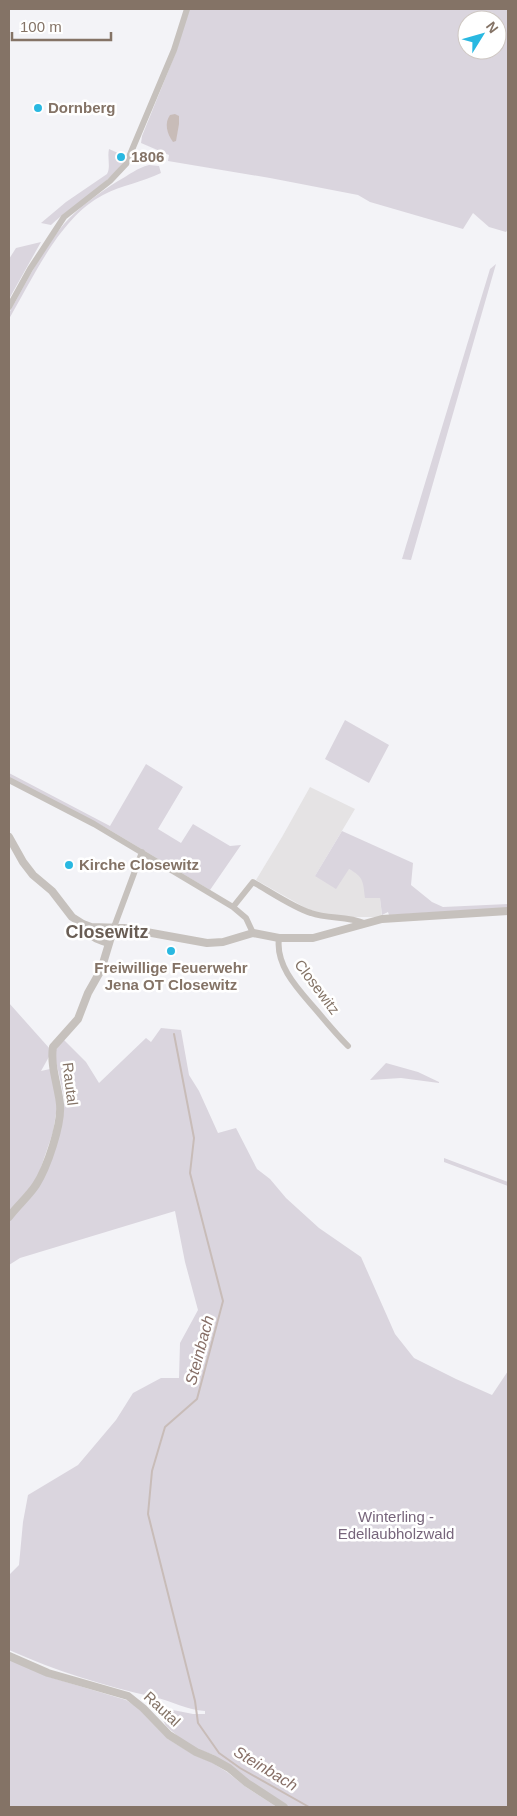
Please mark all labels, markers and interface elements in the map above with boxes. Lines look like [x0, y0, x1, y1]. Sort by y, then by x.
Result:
scale bar [12, 10, 111, 42]
north arrow [457, 10, 507, 60]
text: 100 m [20, 18, 62, 35]
text: N [483, 18, 502, 36]
place label: Dornberg [48, 99, 116, 116]
marker: Dornberg [32, 102, 44, 114]
place label: 1806 [131, 148, 164, 165]
marker: 1806 [115, 151, 127, 163]
place label: Kirche Closewitz [79, 856, 199, 873]
marker: Kirche Closewitz [63, 859, 75, 871]
district label: Closewitz [65, 922, 149, 942]
marker: Freiwillige Feuerwehr Jena OT Closewitz [165, 945, 177, 957]
street label: Closewitz [291, 956, 344, 1017]
place label: Freiwillige Feuerwehr Jena OT Closewitz [94, 959, 248, 993]
street label: Rautal [59, 1061, 82, 1106]
water label: Steinbach [182, 1313, 217, 1387]
park label: Winterling - Edellaubholzwald [338, 1508, 454, 1542]
street label: Rautal [141, 1688, 184, 1730]
water label: Steinbach [231, 1743, 301, 1794]

